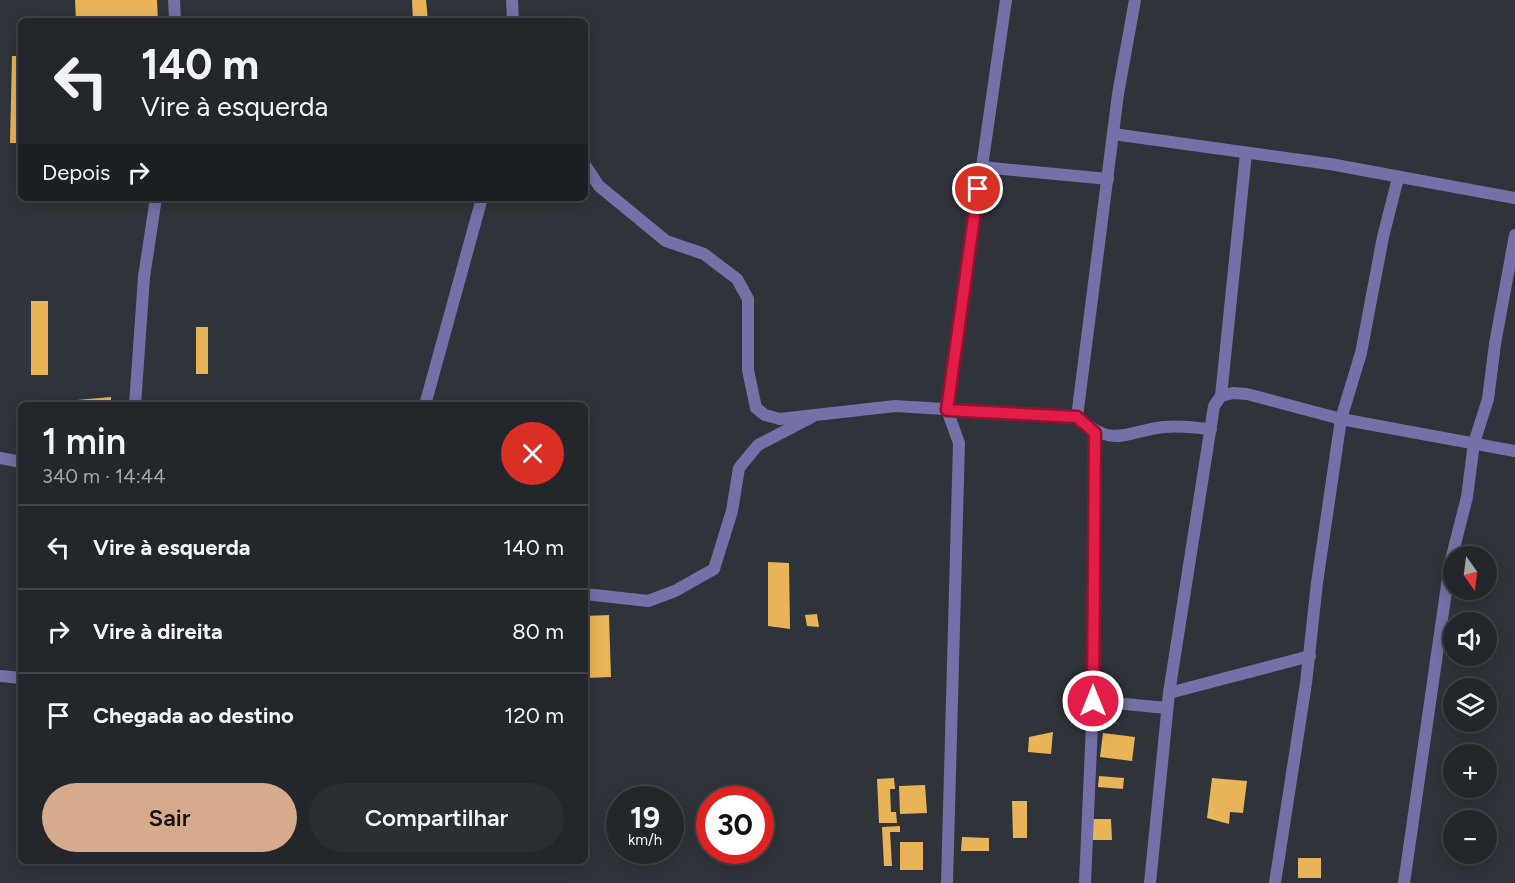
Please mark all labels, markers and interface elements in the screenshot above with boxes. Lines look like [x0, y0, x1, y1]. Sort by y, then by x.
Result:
text: 140 m [141, 39, 259, 90]
icon: left [42, 42, 120, 120]
text: Vire à esquerda [141, 90, 328, 123]
icon: right [122, 156, 155, 189]
text: Depois [42, 159, 110, 186]
pin [952, 163, 1003, 214]
icon: arrive [961, 172, 994, 205]
text: 1 min [42, 420, 126, 463]
button: close [501, 422, 564, 485]
text: 340 m · 14:44 [42, 464, 166, 488]
icon: left [42, 531, 75, 564]
text: Vire à esquerda [93, 534, 251, 561]
text: 140 m [503, 534, 564, 561]
north arrow [1443, 546, 1497, 600]
map controls [1443, 546, 1497, 864]
button: sound [1443, 612, 1497, 666]
icon: right [42, 615, 75, 648]
text: Vire à direita [93, 618, 223, 645]
text: 80 m [512, 618, 564, 645]
position arrow [1061, 669, 1125, 733]
button: layers [1443, 678, 1497, 732]
icon: arrive [42, 699, 75, 732]
text: Chegada ao destino [93, 702, 294, 729]
text: 120 m [504, 702, 564, 729]
button: + [1443, 744, 1497, 798]
button: Sair [42, 783, 297, 852]
button: Compartilhar [309, 783, 564, 852]
speed limit sign: 30 [696, 786, 774, 864]
text: 19 [630, 799, 660, 836]
button: − [1443, 810, 1497, 864]
text: km/h [628, 831, 662, 849]

